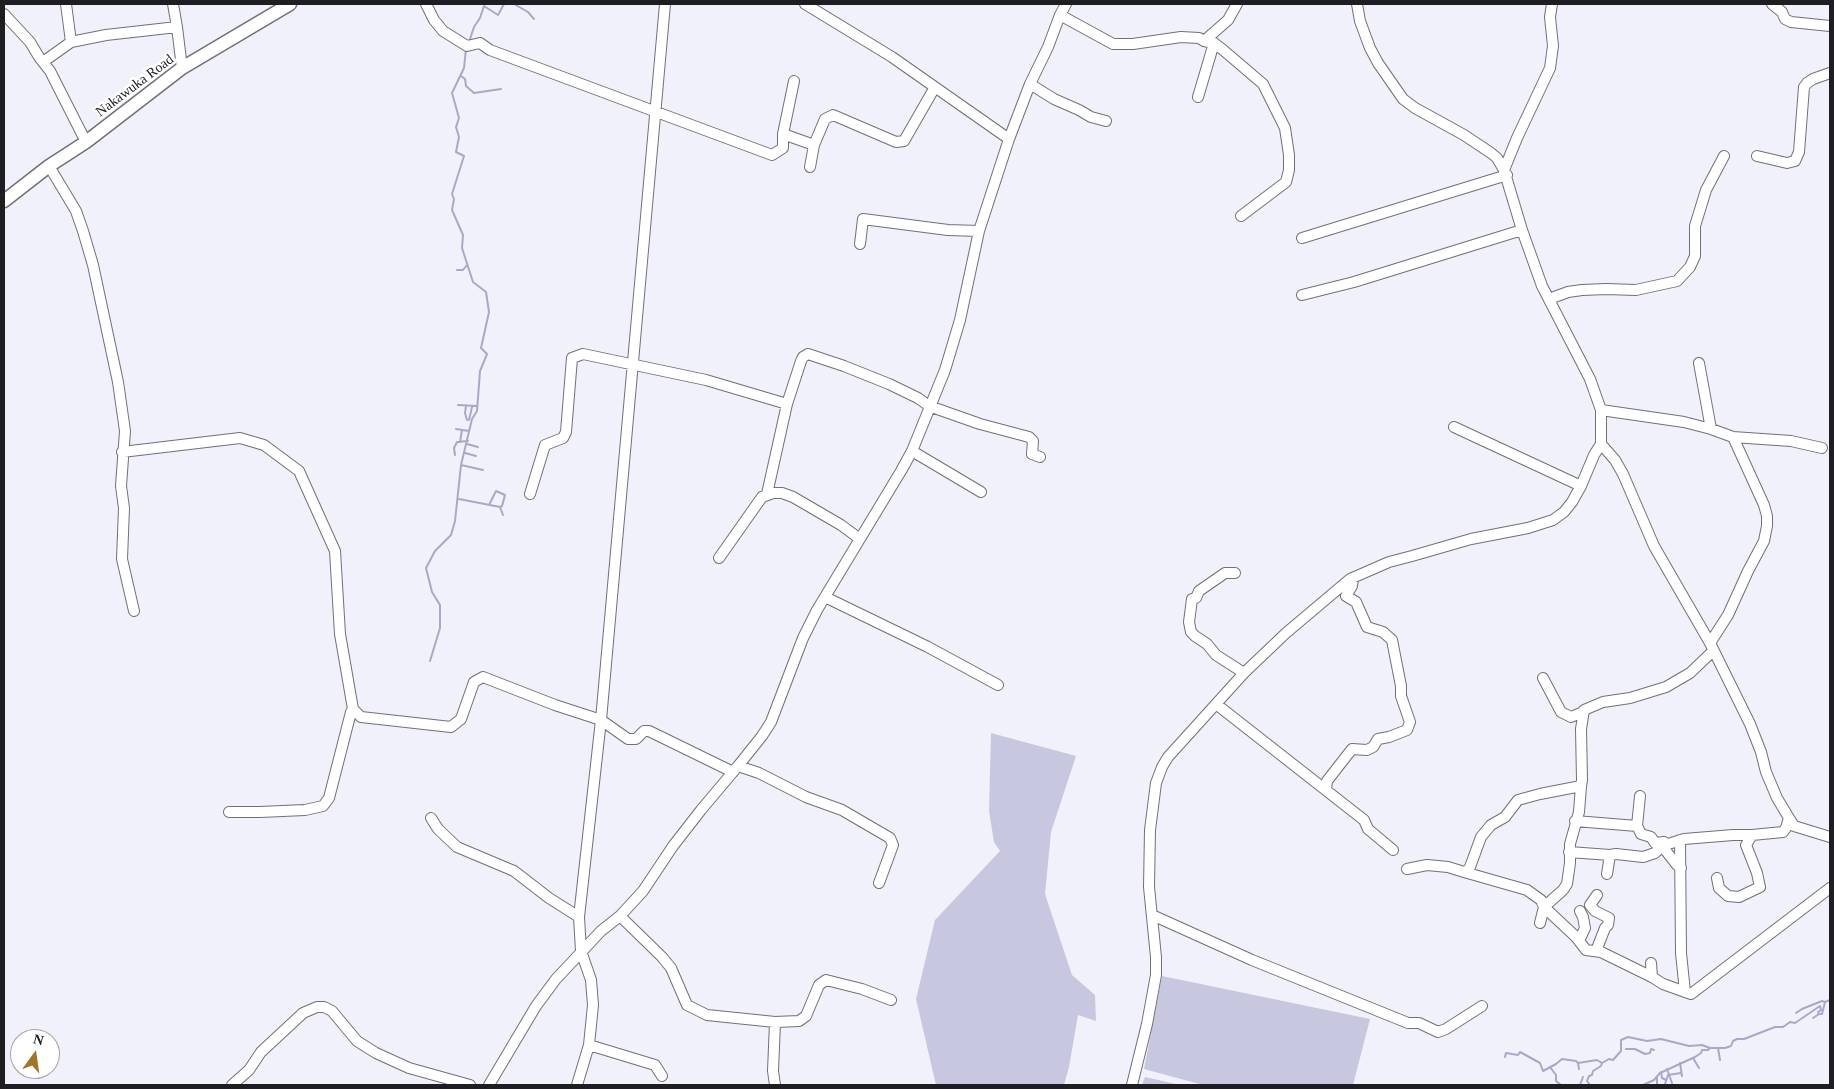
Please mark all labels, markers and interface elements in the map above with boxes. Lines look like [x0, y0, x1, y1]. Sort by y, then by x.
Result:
street label: Nakawuka Road [93, 51, 177, 121]
north arrow [10, 1029, 60, 1079]
text: N [32, 1031, 45, 1048]

